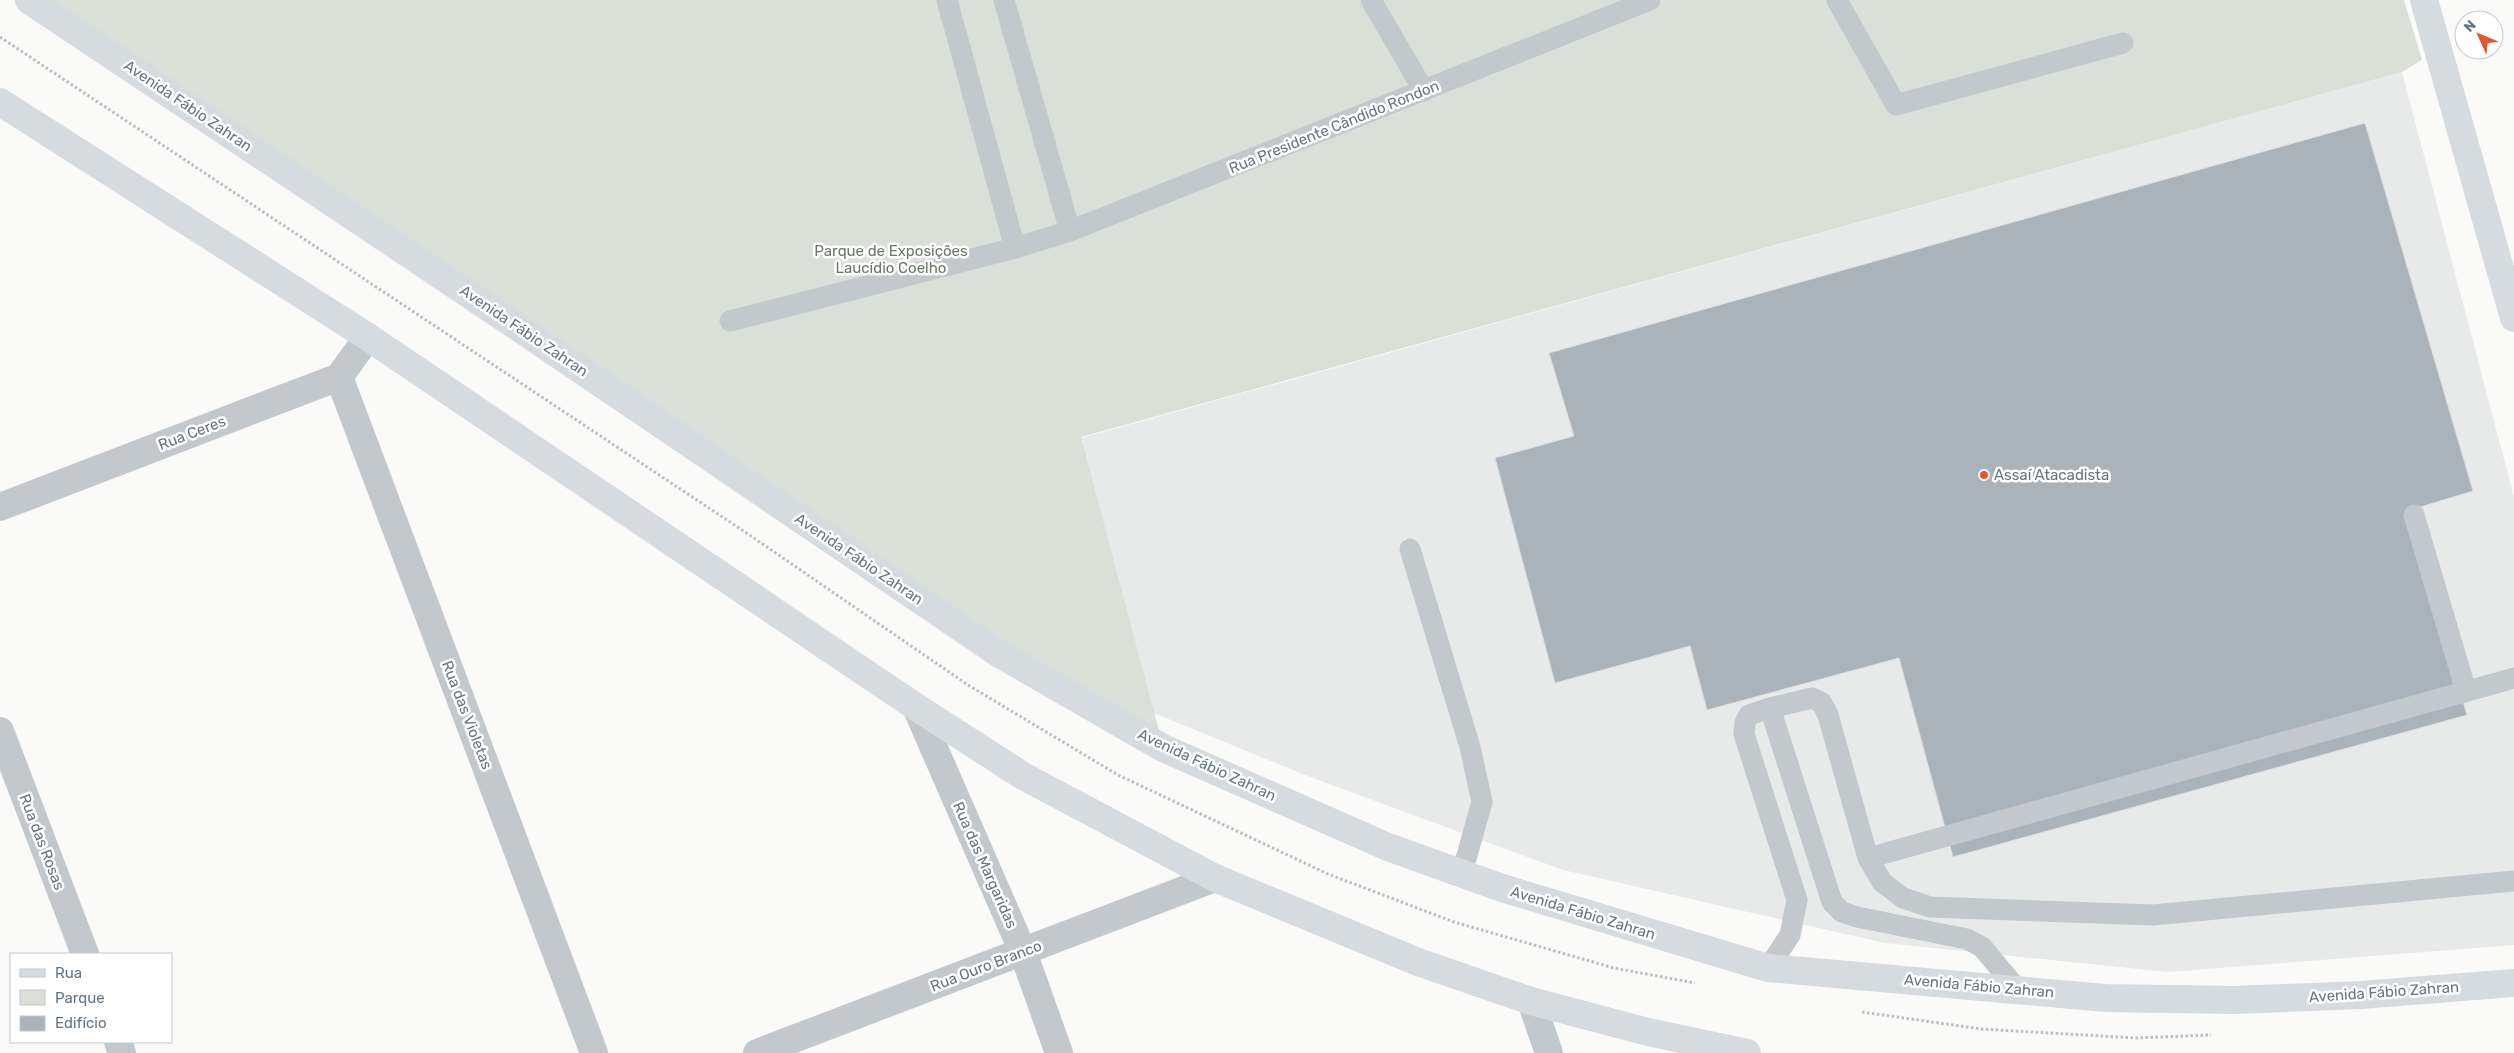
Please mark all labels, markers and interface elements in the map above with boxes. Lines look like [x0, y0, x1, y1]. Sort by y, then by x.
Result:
north arrow [2454, 10, 2504, 60]
text: N [2460, 17, 2480, 36]
street label: Avenida Fábio Zahran [121, 56, 255, 156]
street label: Rua Presidente Cândido Rondon [1226, 76, 1442, 178]
park label: Parque de Exposições Laucídio Coelho [814, 242, 968, 277]
street label: Avenida Fábio Zahran [457, 281, 591, 381]
street label: Rua Ceres [156, 412, 229, 454]
place label: Assaí Atacadista [1994, 466, 2109, 484]
marker: Assaí Atacadista [1978, 469, 1990, 481]
street label: Avenida Fábio Zahran [792, 509, 926, 609]
street label: Rua das Violetas [438, 658, 496, 772]
street label: Avenida Fábio Zahran [1135, 725, 1279, 805]
street label: Rua das Rosas [15, 792, 69, 893]
street label: Rua das Margaridas [949, 799, 1021, 931]
street label: Avenida Fábio Zahran [1508, 882, 1658, 944]
street label: Rua Ouro Branco [928, 937, 1044, 995]
legend [10, 953, 172, 1043]
text: Rua [55, 964, 82, 982]
street label: Avenida Fábio Zahran [1903, 970, 2055, 1002]
street label: Avenida Fábio Zahran [2308, 978, 2460, 1006]
text: Parque [55, 989, 105, 1007]
text: Edifício [55, 1014, 107, 1032]

